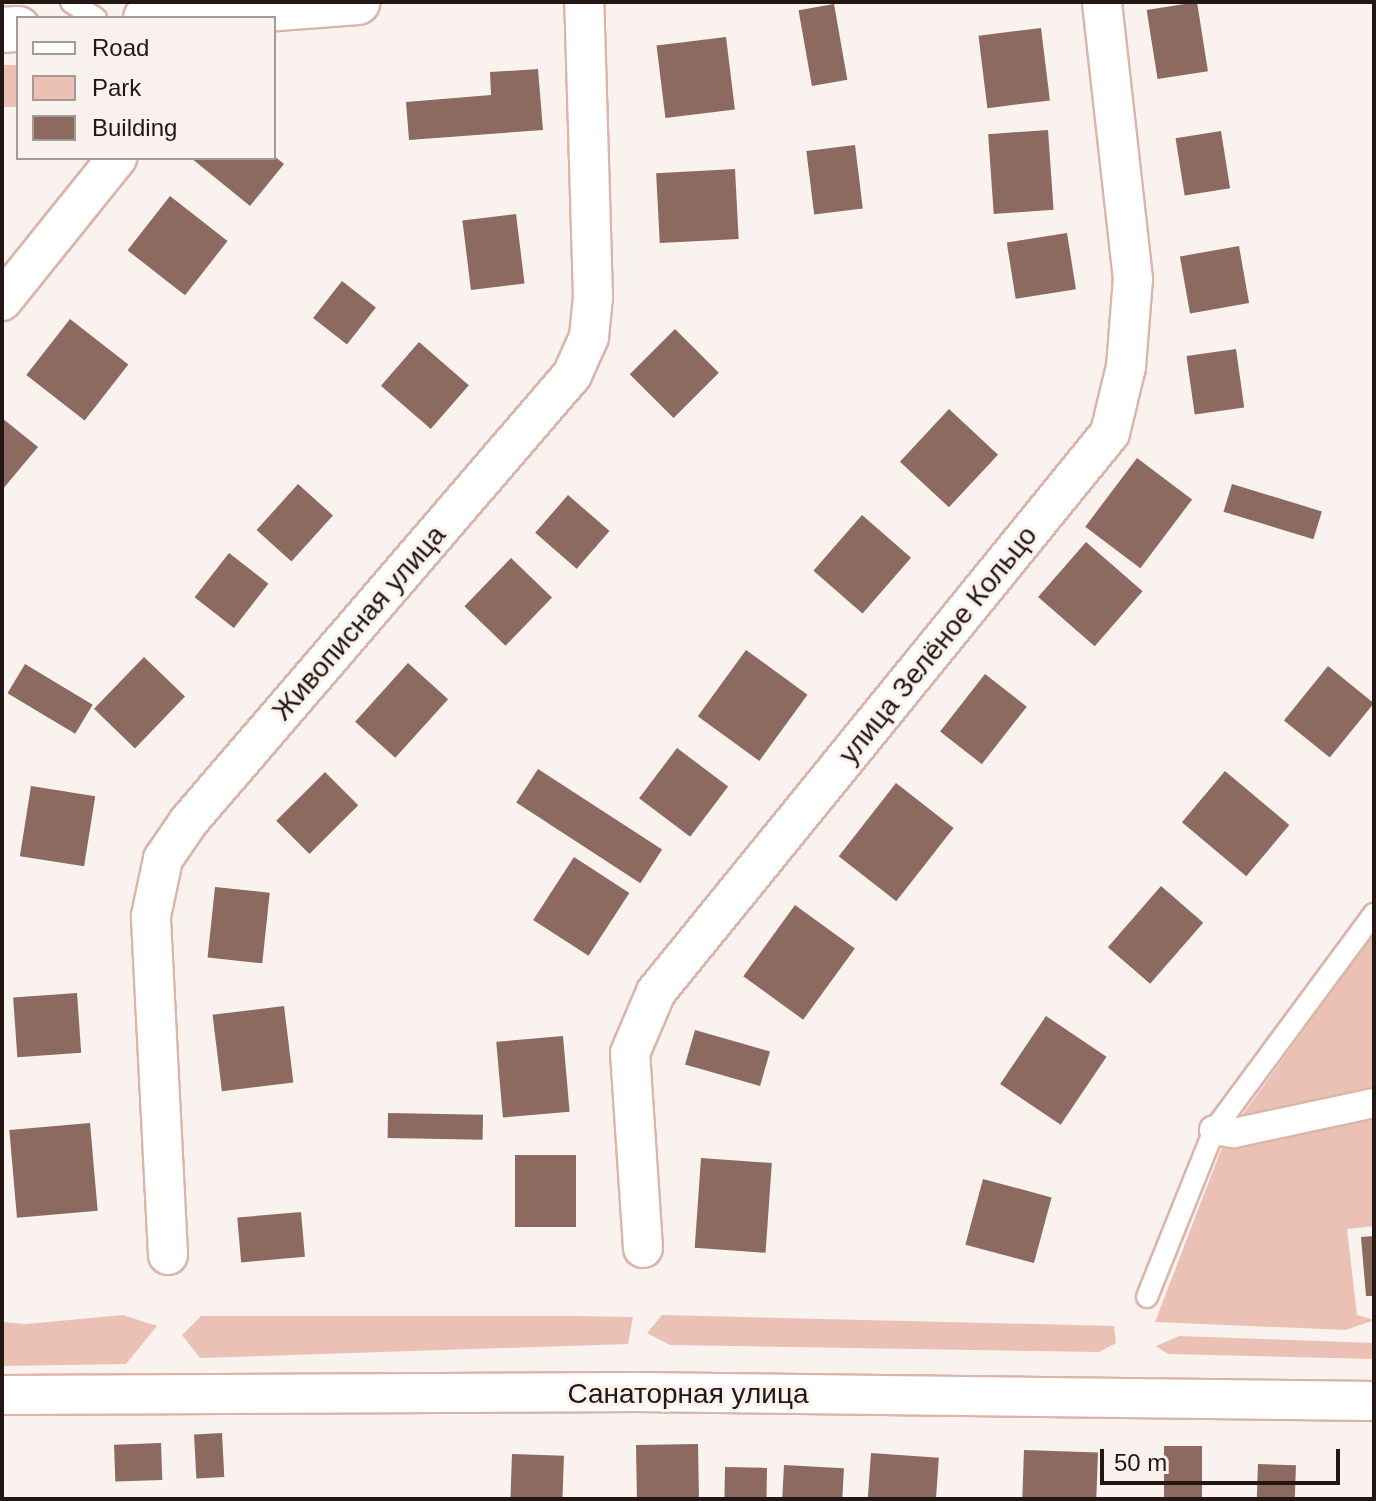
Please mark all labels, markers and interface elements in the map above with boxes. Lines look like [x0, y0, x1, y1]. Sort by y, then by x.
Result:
legend [16, 16, 276, 160]
text: Road [92, 34, 149, 61]
text: Park [92, 74, 141, 101]
text: Building [92, 114, 177, 141]
street label: Живописная улица [265, 519, 453, 727]
street label: улица Зелёное Кольцо [832, 519, 1044, 771]
street label: Санаторная улица [567, 1377, 809, 1411]
scale bar [1104, 1433, 1344, 1483]
text: 50 m [1114, 1449, 1167, 1476]

